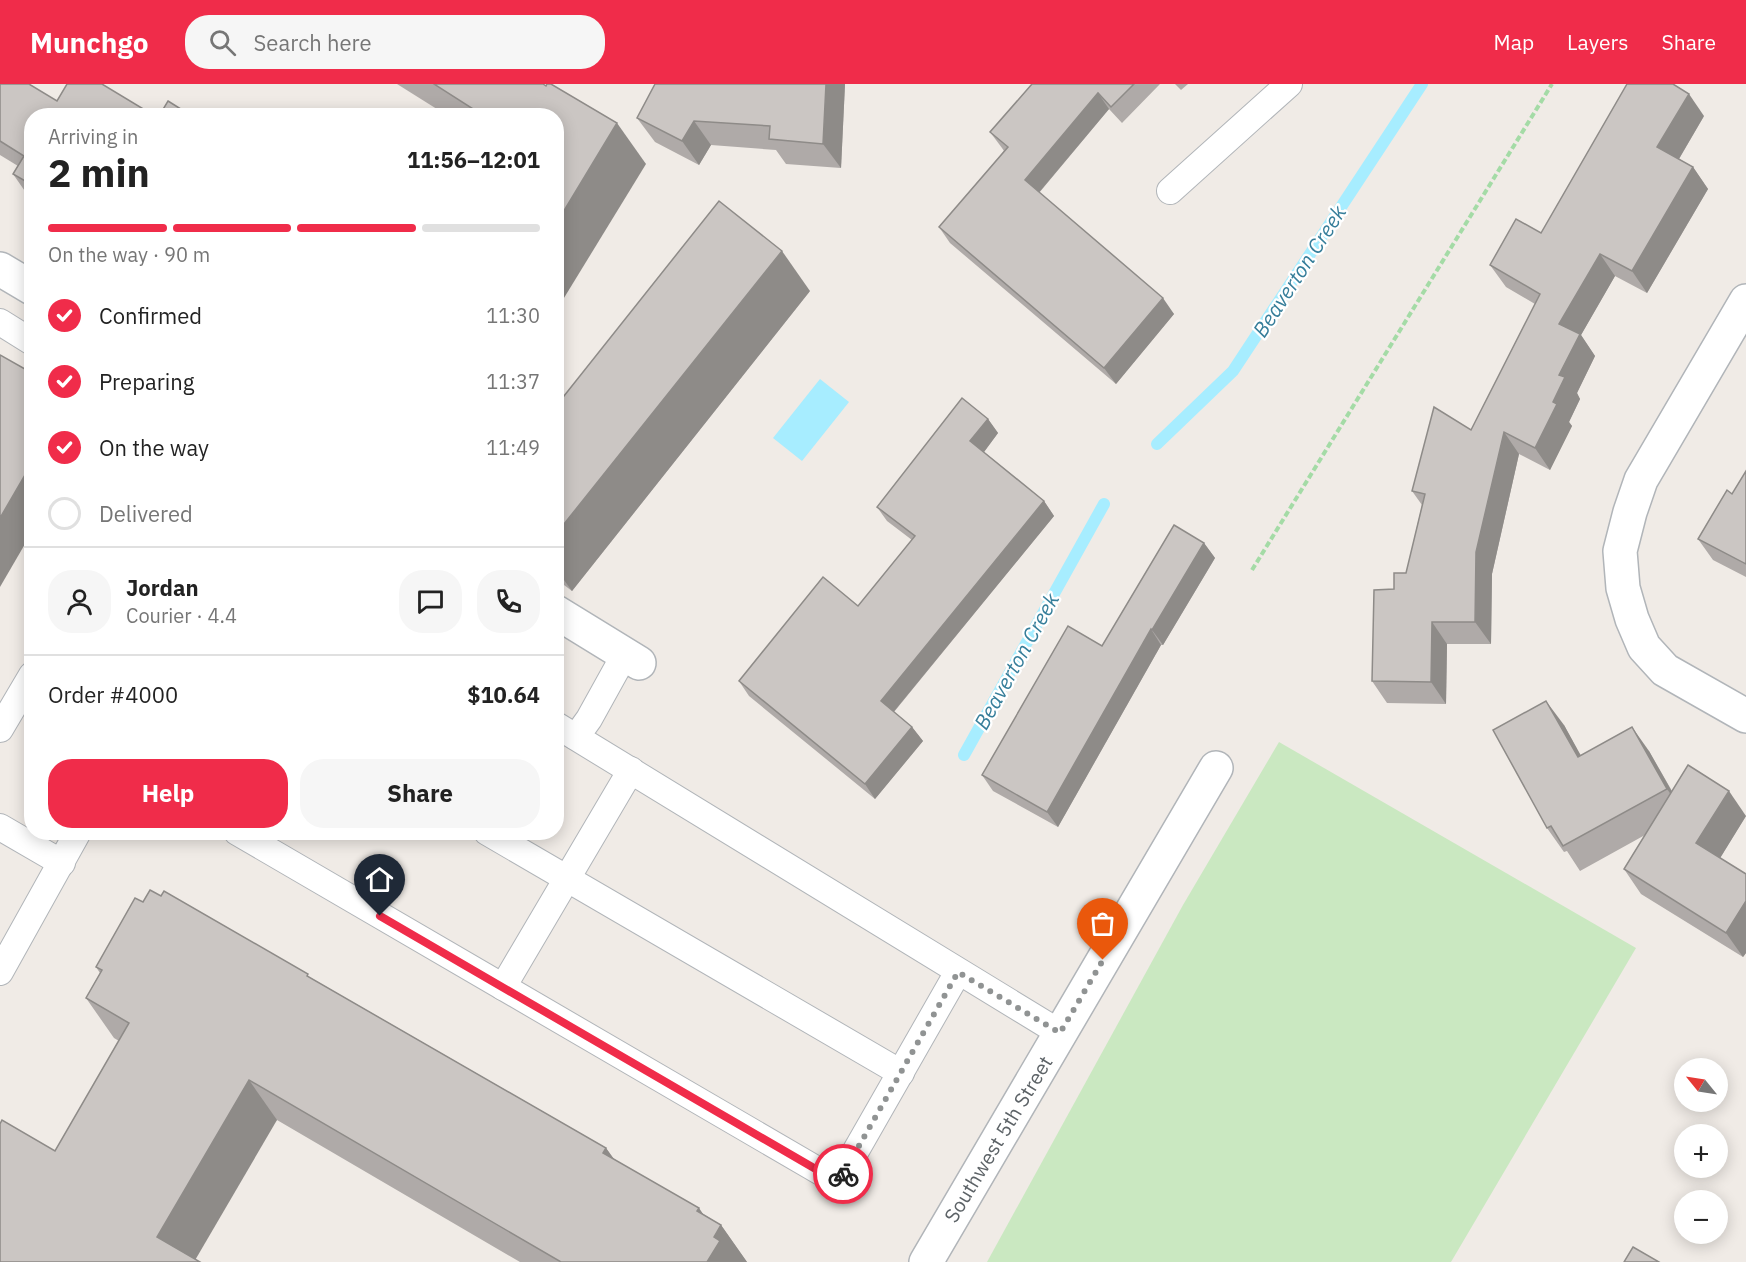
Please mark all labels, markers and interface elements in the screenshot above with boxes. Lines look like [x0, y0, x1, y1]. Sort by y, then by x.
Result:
search box [185, 15, 605, 69]
text: Munchgo [30, 24, 149, 61]
icon: search [206, 26, 239, 59]
text: Search here [254, 28, 372, 57]
text: Map [1494, 28, 1534, 56]
text: Layers [1567, 28, 1629, 56]
text: Share [1662, 28, 1716, 56]
text: Arriving in [48, 123, 138, 150]
text: 11:56–12:01 [407, 145, 540, 174]
text: 2 min [48, 147, 150, 198]
water label: Beaverton Creek [1246, 199, 1353, 342]
text: On the way · 90 m [48, 241, 210, 268]
icon: check [48, 299, 81, 332]
text: Confirmed [99, 301, 202, 330]
text: 11:30 [486, 302, 540, 329]
icon: check [48, 365, 81, 398]
text: Preparing [99, 367, 194, 396]
text: 11:37 [486, 368, 540, 395]
icon: check [48, 431, 81, 464]
text: On the way [99, 433, 209, 462]
text: 11:49 [486, 434, 540, 461]
text: Delivered [99, 499, 193, 528]
button: person [48, 570, 111, 633]
button: chat [399, 570, 462, 633]
button: phone [477, 570, 540, 633]
text: Jordan [126, 573, 199, 602]
water label: Beaverton Creek [967, 587, 1066, 734]
text: Courier · 4.4 [126, 602, 237, 629]
text: Order #4000 [48, 680, 178, 709]
text: $10.64 [467, 680, 540, 709]
button: Help [48, 759, 288, 828]
button: Share [300, 759, 540, 828]
pin [354, 854, 405, 916]
icon: home [363, 863, 396, 896]
pin [1077, 898, 1128, 960]
icon: bag [1086, 907, 1119, 940]
street label: Southwest 5th Street [937, 1051, 1059, 1227]
north arrow [1674, 1058, 1728, 1112]
map controls [1674, 1058, 1728, 1244]
button: + [1674, 1124, 1728, 1178]
courier [813, 1144, 873, 1204]
icon: bike [827, 1158, 860, 1191]
button: − [1674, 1190, 1728, 1244]

